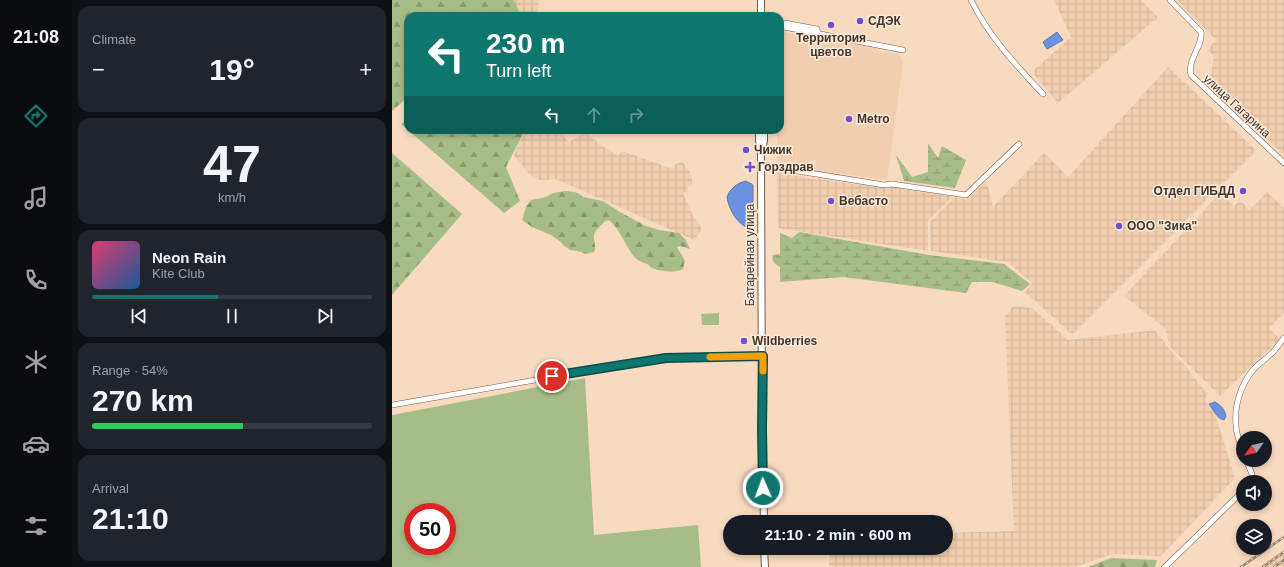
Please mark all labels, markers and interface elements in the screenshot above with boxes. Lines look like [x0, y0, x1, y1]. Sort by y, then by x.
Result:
place label: СДЭК [868, 14, 902, 28]
marker: СДЭК [855, 16, 865, 26]
marker: Территория цветов [826, 20, 836, 30]
text: 21:08 [13, 27, 59, 47]
icon: left [420, 28, 472, 80]
text: 230 m [486, 28, 565, 59]
place label: Территория цветов [796, 31, 866, 59]
text: Climate [92, 32, 136, 47]
text: 19° [209, 53, 255, 86]
text: − [92, 57, 105, 82]
text: + [359, 57, 372, 82]
text: Turn left [486, 61, 551, 81]
street label: улица Гагарина [1201, 71, 1274, 141]
icon: directions [22, 102, 50, 130]
icon: left [541, 104, 563, 126]
icon: ahead [583, 104, 605, 126]
icon: right [625, 104, 647, 126]
place label: Metro [857, 112, 890, 126]
marker: Metro [844, 114, 854, 124]
text: 47 [203, 135, 261, 193]
place label: Чижик [754, 143, 793, 157]
marker: Чижик [741, 145, 751, 155]
place label: Горздрав [758, 160, 814, 174]
marker: Горздрав [745, 162, 755, 172]
icon: music [22, 184, 50, 212]
place label: Отдел ГИБДД [1154, 184, 1235, 198]
marker: Отдел ГИБДД [1238, 186, 1248, 196]
text: km/h [218, 190, 246, 205]
place label: Вебасто [839, 194, 888, 208]
marker: Вебасто [826, 196, 836, 206]
street label: Батарейная улица [743, 203, 757, 306]
place label: ООО "Зика" [1127, 219, 1197, 233]
marker: ООО "Зика" [1114, 221, 1124, 231]
text: Neon Rain [152, 249, 226, 266]
icon: phone [22, 266, 50, 294]
text: Kite Club [152, 266, 205, 281]
icon: previous [128, 305, 150, 327]
icon: pause [221, 305, 243, 327]
icon: next [314, 305, 336, 327]
place label: Wildberries [752, 334, 818, 348]
marker: Wildberries [739, 336, 749, 346]
icon: climate [22, 348, 50, 376]
pin [535, 359, 569, 393]
text: Range · 54% [92, 363, 168, 378]
icon: arrive [541, 365, 563, 387]
text: 270 km [92, 384, 194, 417]
icon: car [22, 430, 50, 458]
north arrow [1236, 431, 1272, 467]
map controls [1236, 431, 1272, 555]
position arrow [742, 467, 784, 509]
button: sound [1236, 475, 1272, 511]
text: Arrival [92, 481, 129, 496]
text: 21:10 [92, 502, 169, 535]
speed limit sign: 50 [404, 503, 456, 555]
icon: filters [22, 512, 50, 540]
button: layers [1236, 519, 1272, 555]
text: 21:10 · 2 min · 600 m [765, 526, 911, 543]

